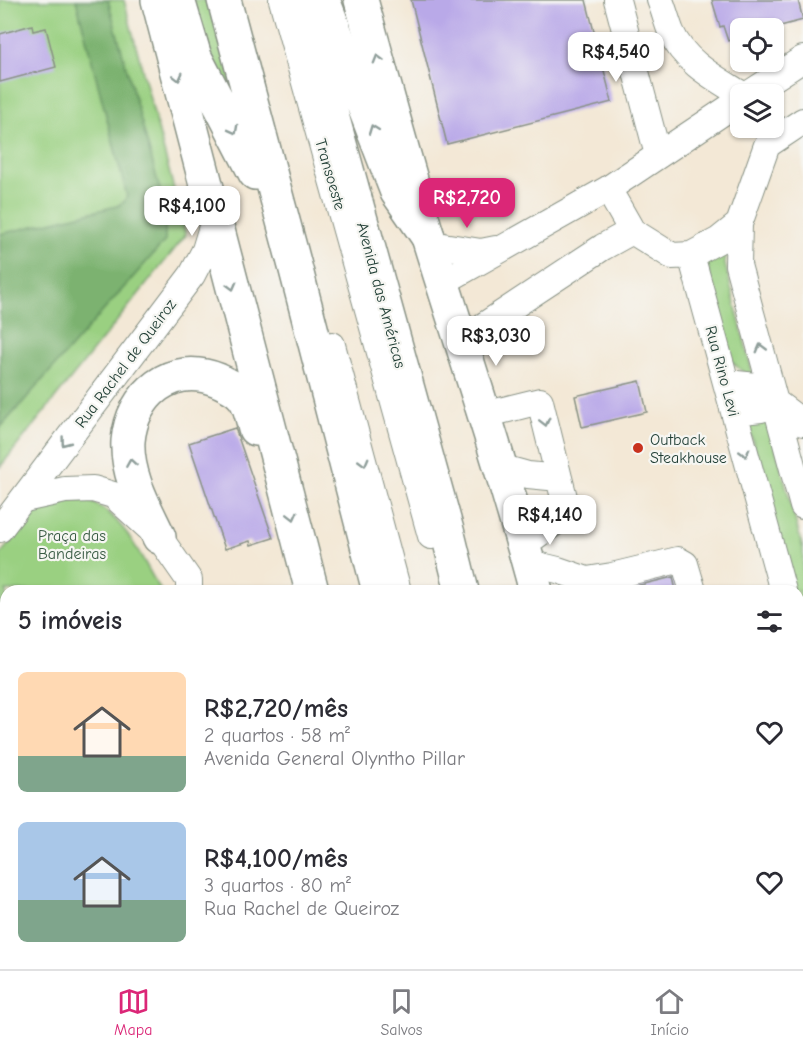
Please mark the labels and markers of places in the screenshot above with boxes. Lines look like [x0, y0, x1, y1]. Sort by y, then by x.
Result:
pin: R$4,540 [561, 32, 671, 83]
pin: R$2,720 [412, 178, 522, 229]
pin: R$4,100 [137, 186, 247, 237]
pin: R$3,030 [441, 316, 551, 367]
place label: Outback Steakhouse [650, 431, 727, 467]
marker: Outback Steakhouse [631, 441, 645, 455]
pin: R$4,140 [495, 495, 605, 546]

